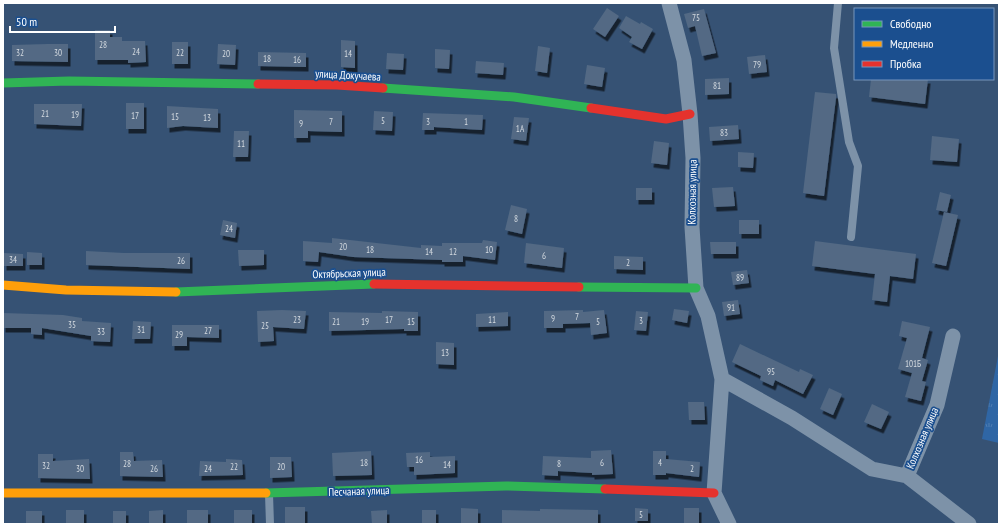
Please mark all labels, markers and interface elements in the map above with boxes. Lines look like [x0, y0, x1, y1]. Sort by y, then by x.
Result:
scale bar [10, 8, 115, 34]
legend [854, 8, 994, 80]
house number: 75 [692, 12, 700, 23]
text: 50 m [16, 14, 37, 29]
text: Свободно [890, 16, 932, 31]
text: Медленно [890, 36, 933, 51]
house number: 28 [99, 39, 107, 50]
house number: 24 [132, 46, 140, 57]
house number: 32 [16, 47, 24, 58]
house number: 30 [54, 47, 62, 58]
house number: 22 [176, 47, 184, 58]
house number: 20 [222, 48, 230, 59]
house number: 14 [344, 48, 352, 59]
house number: 18 [263, 53, 271, 64]
house number: 16 [293, 54, 301, 65]
text: Пробка [890, 56, 922, 71]
house number: 79 [753, 59, 761, 70]
street label: улица Докучаева [315, 66, 381, 84]
house number: 81 [713, 80, 721, 91]
house number: 21 [41, 108, 49, 119]
house number: 19 [71, 109, 79, 120]
house number: 17 [131, 110, 139, 121]
house number: 15 [171, 111, 179, 122]
house number: 13 [203, 112, 211, 123]
house number: 5 [381, 115, 385, 126]
house number: 7 [329, 116, 333, 127]
house number: 3 [426, 116, 430, 127]
house number: 1 [464, 116, 468, 127]
house number: 9 [299, 118, 303, 129]
house number: 1А [516, 123, 525, 134]
house number: 83 [720, 127, 728, 138]
house number: 11 [237, 138, 245, 149]
street label: Колхозная улица [684, 159, 700, 225]
house number: 8 [514, 213, 518, 224]
house number: 24 [225, 223, 233, 234]
house number: 20 [339, 241, 347, 252]
house number: 18 [366, 244, 374, 255]
house number: 10 [485, 244, 493, 255]
house number: 14 [425, 246, 433, 257]
house number: 12 [449, 246, 457, 257]
house number: 6 [542, 250, 546, 261]
house number: 34 [9, 254, 17, 265]
house number: 26 [177, 255, 185, 266]
house number: 2 [626, 257, 630, 268]
street label: Октябрьская улица [312, 265, 386, 281]
house number: 89 [736, 272, 744, 283]
house number: 91 [727, 302, 735, 313]
house number: 7 [575, 311, 579, 322]
house number: 9 [551, 313, 555, 324]
house number: 23 [293, 314, 301, 325]
house number: 17 [385, 314, 393, 325]
house number: 11 [488, 314, 496, 325]
house number: 3 [639, 315, 643, 326]
house number: 21 [332, 316, 340, 327]
house number: 19 [361, 316, 369, 327]
house number: 15 [407, 316, 415, 327]
house number: 5 [596, 316, 600, 327]
house number: 35 [68, 319, 76, 330]
house number: 25 [261, 320, 269, 331]
house number: 31 [137, 324, 145, 335]
house number: 27 [204, 325, 212, 336]
house number: 33 [97, 326, 105, 337]
house number: 29 [175, 329, 183, 340]
house number: 13 [441, 347, 449, 358]
house number: 101Б [905, 358, 921, 369]
house number: 95 [767, 366, 775, 377]
street label: Колхозная улица [903, 405, 941, 471]
house number: 16 [415, 454, 423, 465]
house number: 18 [360, 457, 368, 468]
house number: 6 [600, 457, 604, 468]
house number: 4 [658, 457, 662, 468]
house number: 28 [123, 458, 131, 469]
house number: 8 [557, 458, 561, 469]
house number: 14 [443, 459, 451, 470]
house number: 32 [42, 460, 50, 471]
house number: 22 [230, 461, 238, 472]
house number: 20 [277, 461, 285, 472]
house number: 30 [76, 463, 84, 474]
house number: 26 [150, 463, 158, 474]
house number: 24 [204, 463, 212, 474]
house number: 2 [690, 463, 694, 474]
street label: Песчаная улица [328, 483, 390, 499]
house number: 5 [639, 509, 643, 520]

